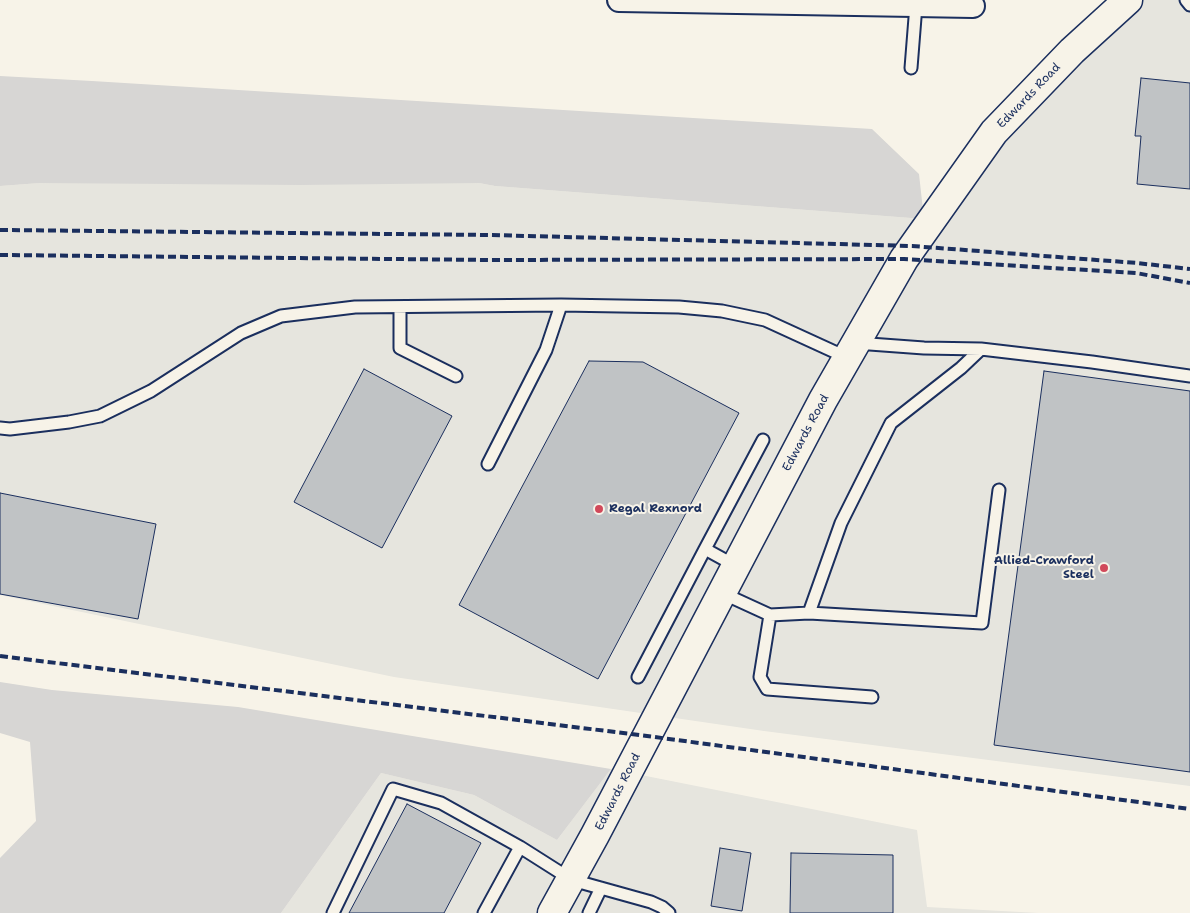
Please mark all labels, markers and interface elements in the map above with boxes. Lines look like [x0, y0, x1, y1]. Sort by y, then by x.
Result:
street label: Edwards Road [994, 60, 1064, 132]
street label: Edwards Road [780, 392, 832, 474]
place label: Regal Rexnord [609, 502, 702, 516]
marker: Regal Rexnord [593, 503, 605, 515]
place label: Allied-Crawford Steel [994, 554, 1094, 582]
marker: Allied-Crawford Steel [1098, 562, 1110, 574]
street label: Edwards Road [592, 751, 644, 833]

